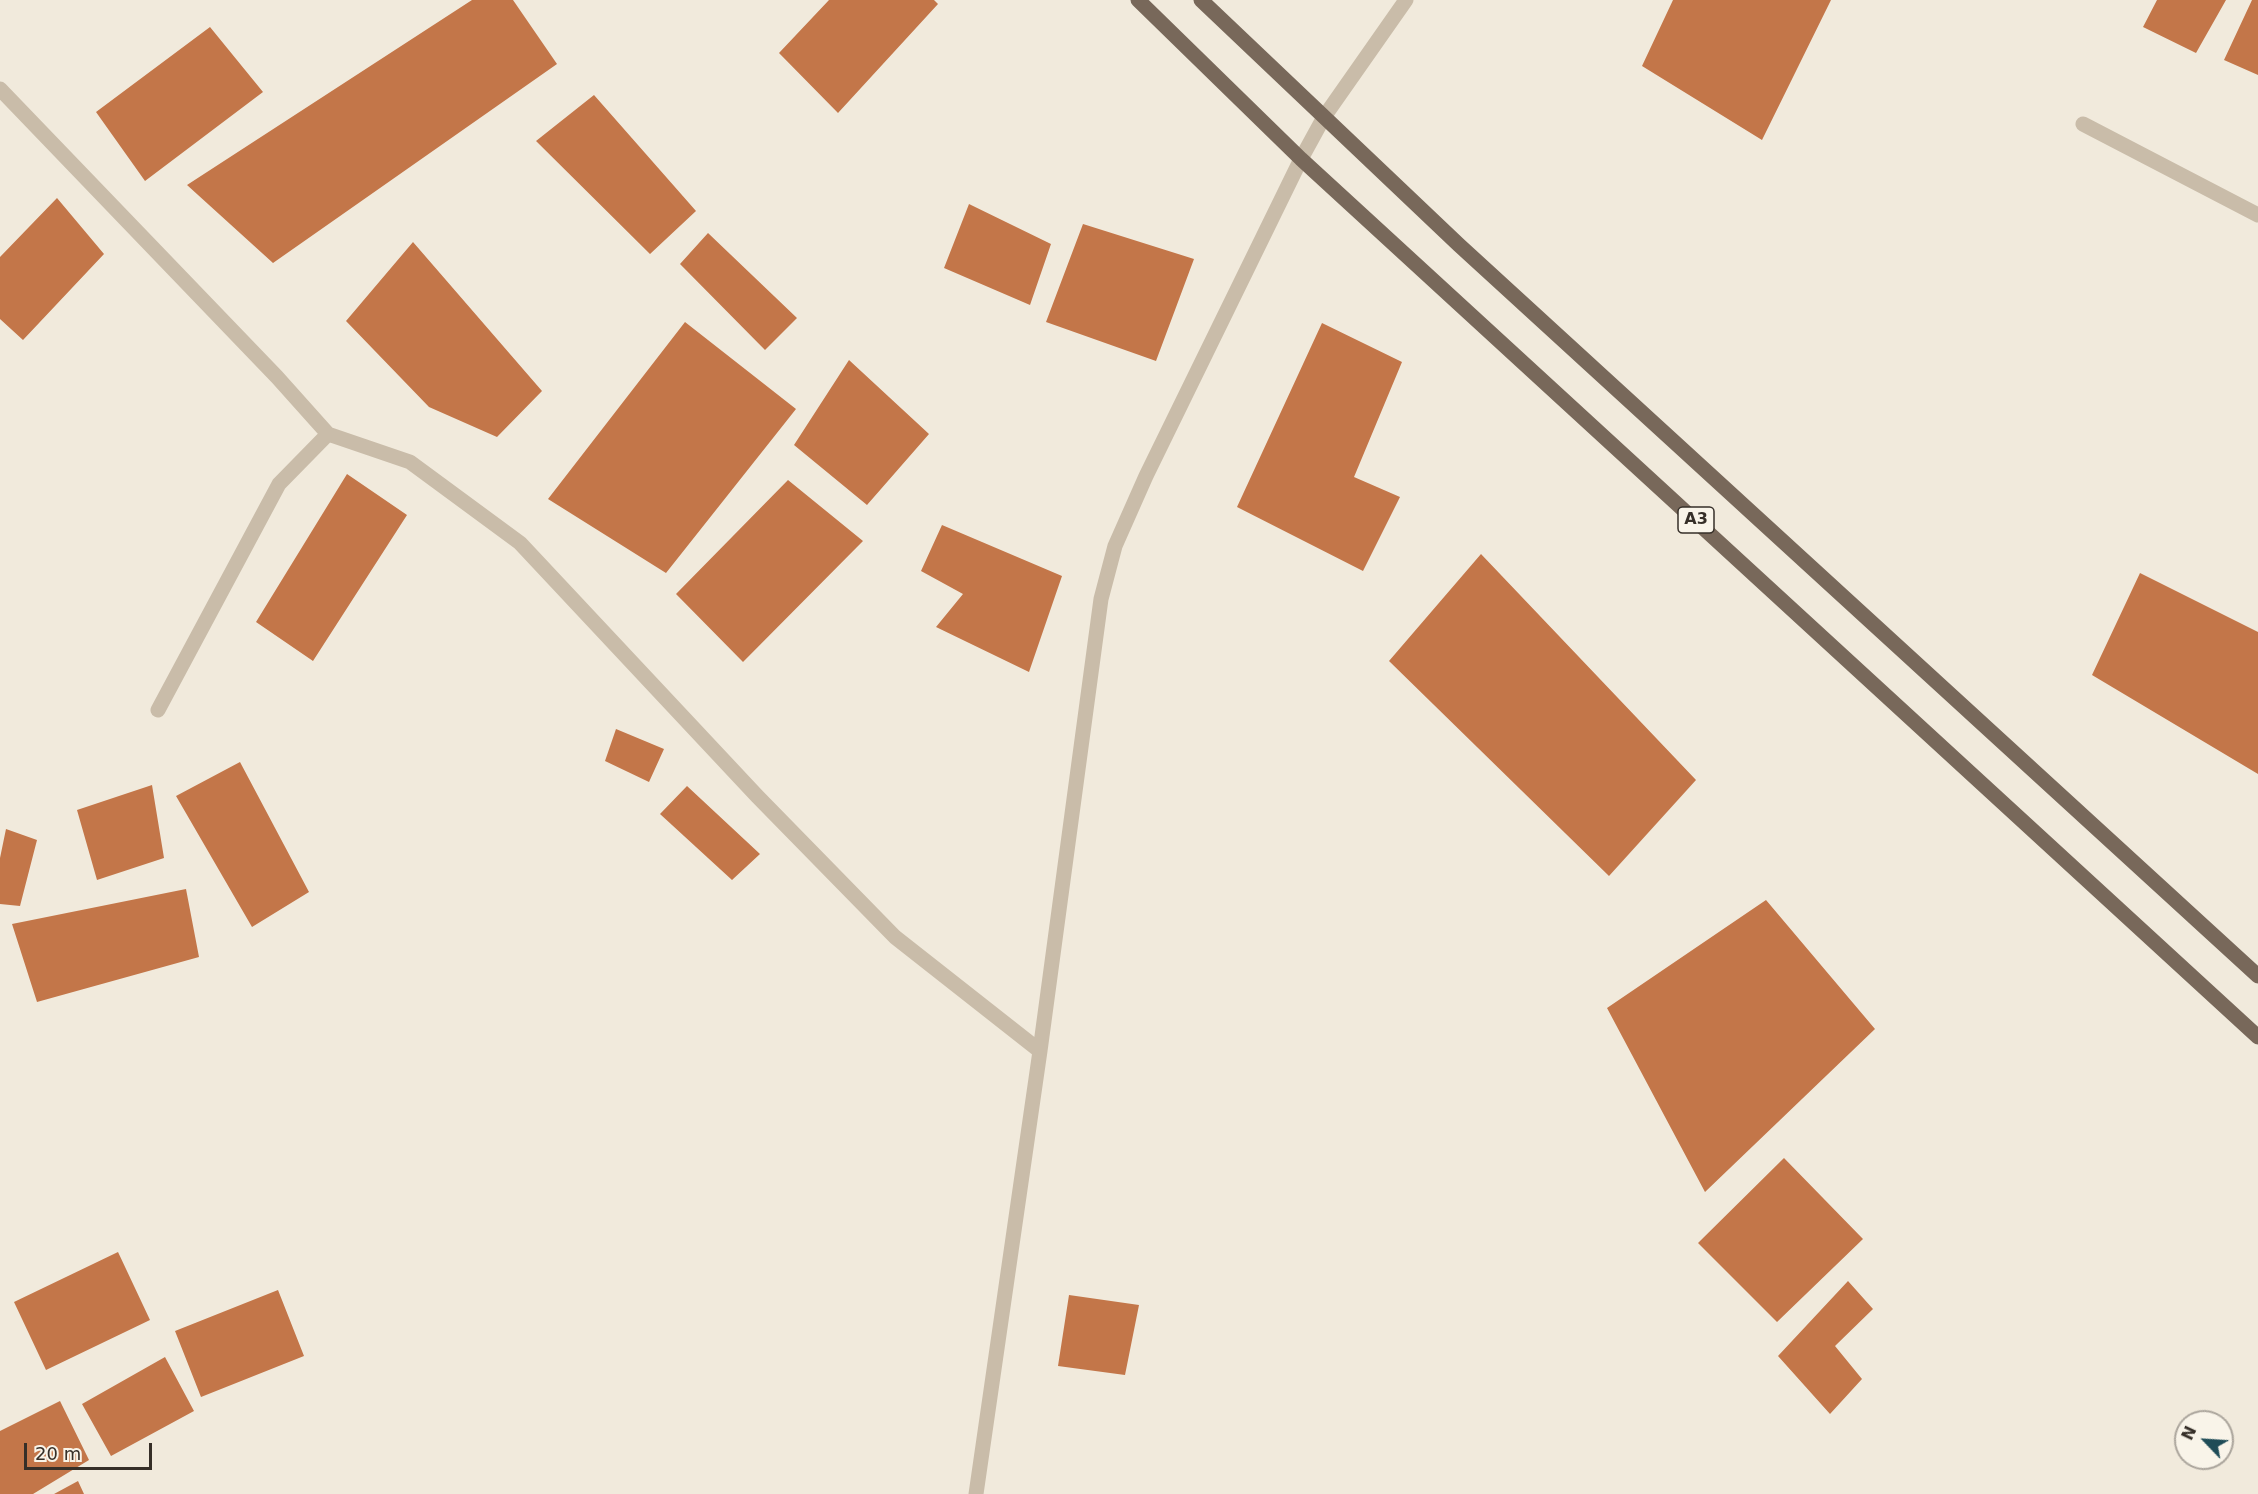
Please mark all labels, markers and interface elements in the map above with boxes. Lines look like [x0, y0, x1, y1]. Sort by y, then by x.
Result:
road number: A3 [1678, 507, 1714, 533]
north arrow [2174, 1410, 2234, 1470]
text: N [2178, 1423, 2200, 1443]
scale bar [27, 1431, 154, 1469]
text: 20 m [35, 1443, 81, 1464]

